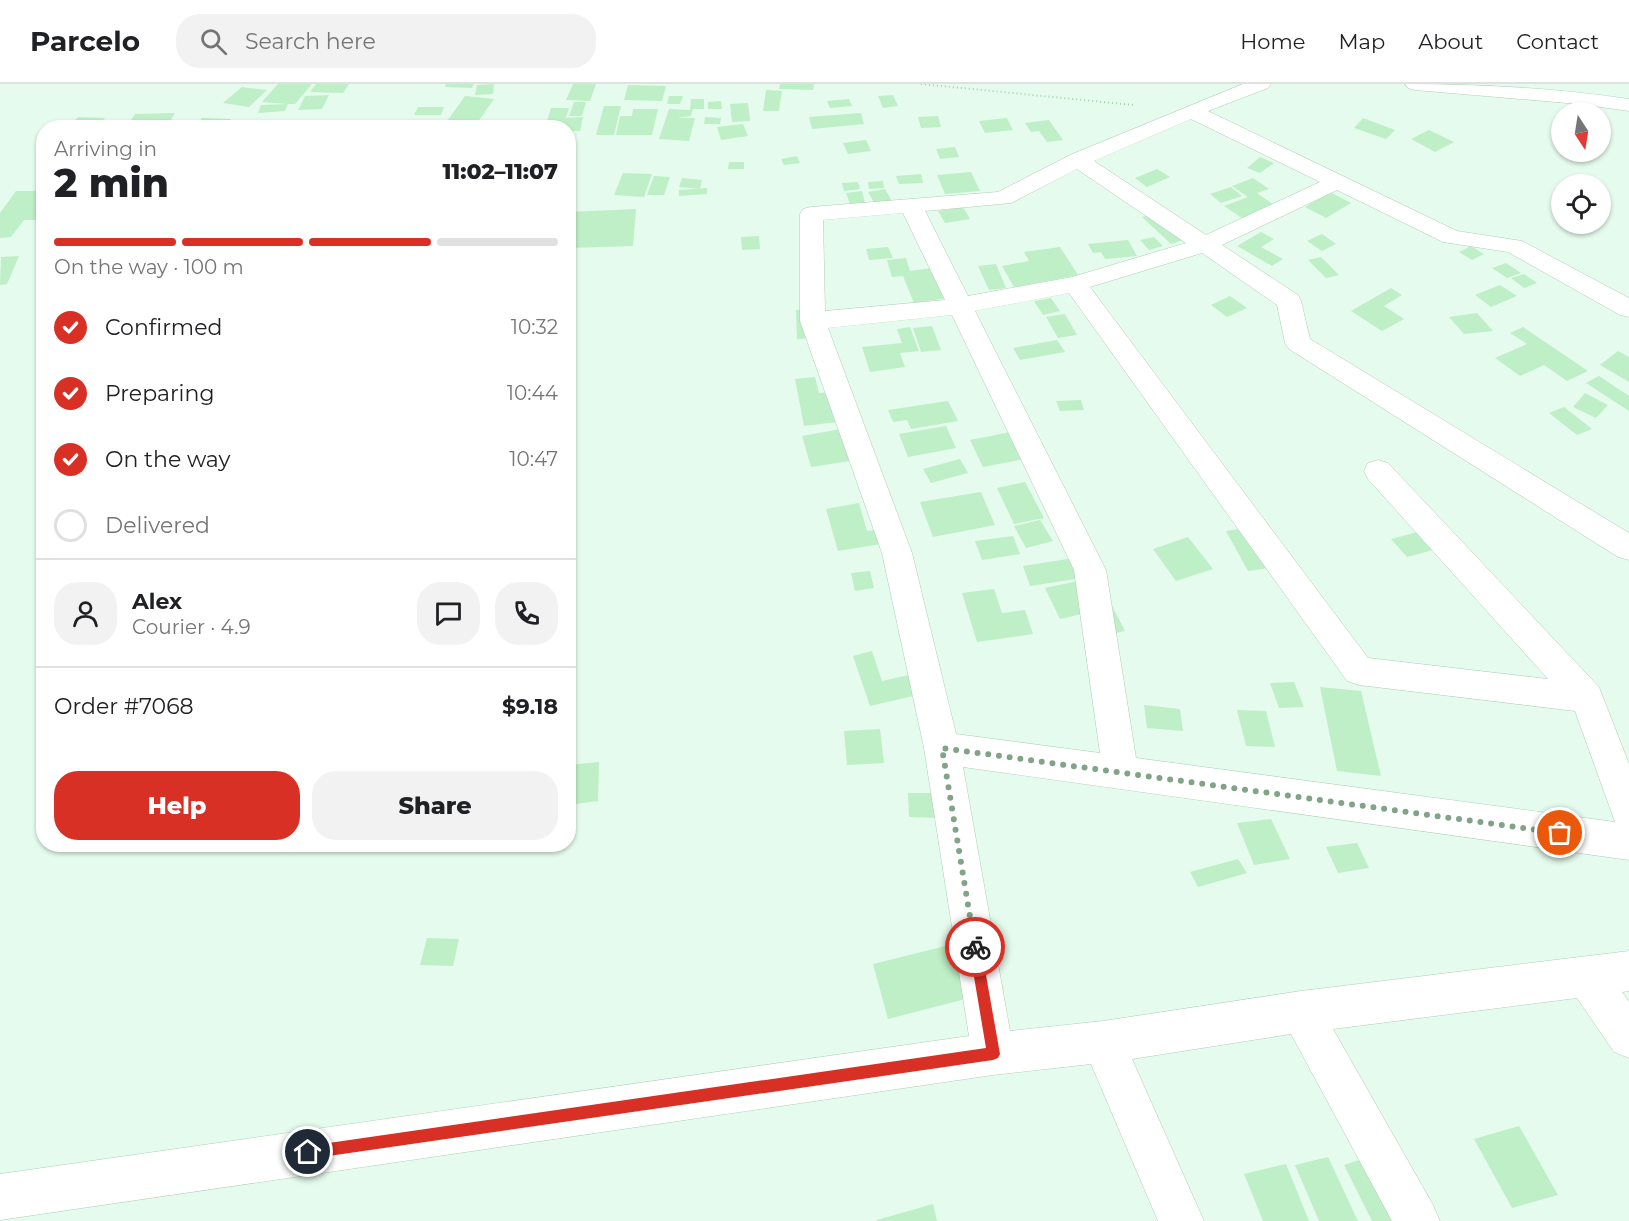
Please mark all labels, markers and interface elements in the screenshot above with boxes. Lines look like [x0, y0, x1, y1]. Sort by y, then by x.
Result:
search box [176, 14, 596, 68]
text: Parcelo [30, 24, 140, 58]
icon: search [197, 25, 230, 58]
text: Search here [245, 28, 376, 55]
text: Home [1240, 29, 1305, 54]
text: Map [1338, 29, 1385, 54]
text: About [1418, 29, 1483, 54]
text: Contact [1516, 29, 1599, 54]
north arrow [1551, 102, 1611, 162]
map controls [1551, 102, 1611, 234]
text: Arriving in [54, 137, 157, 161]
text: 11:02–11:07 [442, 158, 558, 185]
text: 2 min [54, 159, 169, 207]
button: locate [1551, 174, 1611, 234]
text: On the way · 100 m [54, 255, 244, 279]
icon: check [54, 311, 87, 344]
text: Confirmed [105, 314, 222, 341]
text: 10:32 [511, 315, 558, 339]
icon: check [54, 377, 87, 410]
text: Preparing [105, 380, 214, 407]
text: 10:44 [507, 381, 558, 405]
icon: check [54, 443, 87, 476]
text: On the way [105, 446, 230, 473]
text: 10:47 [509, 447, 558, 471]
text: Delivered [105, 512, 210, 539]
button: person [54, 582, 117, 645]
button: chat [417, 582, 480, 645]
button: phone [495, 582, 558, 645]
text: Alex [132, 588, 182, 615]
text: Courier · 4.9 [132, 615, 251, 639]
text: Order #7068 [54, 693, 194, 720]
text: $9.18 [502, 693, 558, 720]
button: Help [54, 771, 300, 840]
button: Share [312, 771, 558, 840]
pin [1534, 807, 1585, 858]
icon: bag [1543, 816, 1576, 849]
courier [945, 917, 1005, 977]
icon: bike [959, 931, 992, 964]
pin [282, 1126, 333, 1177]
icon: home [291, 1135, 324, 1168]

